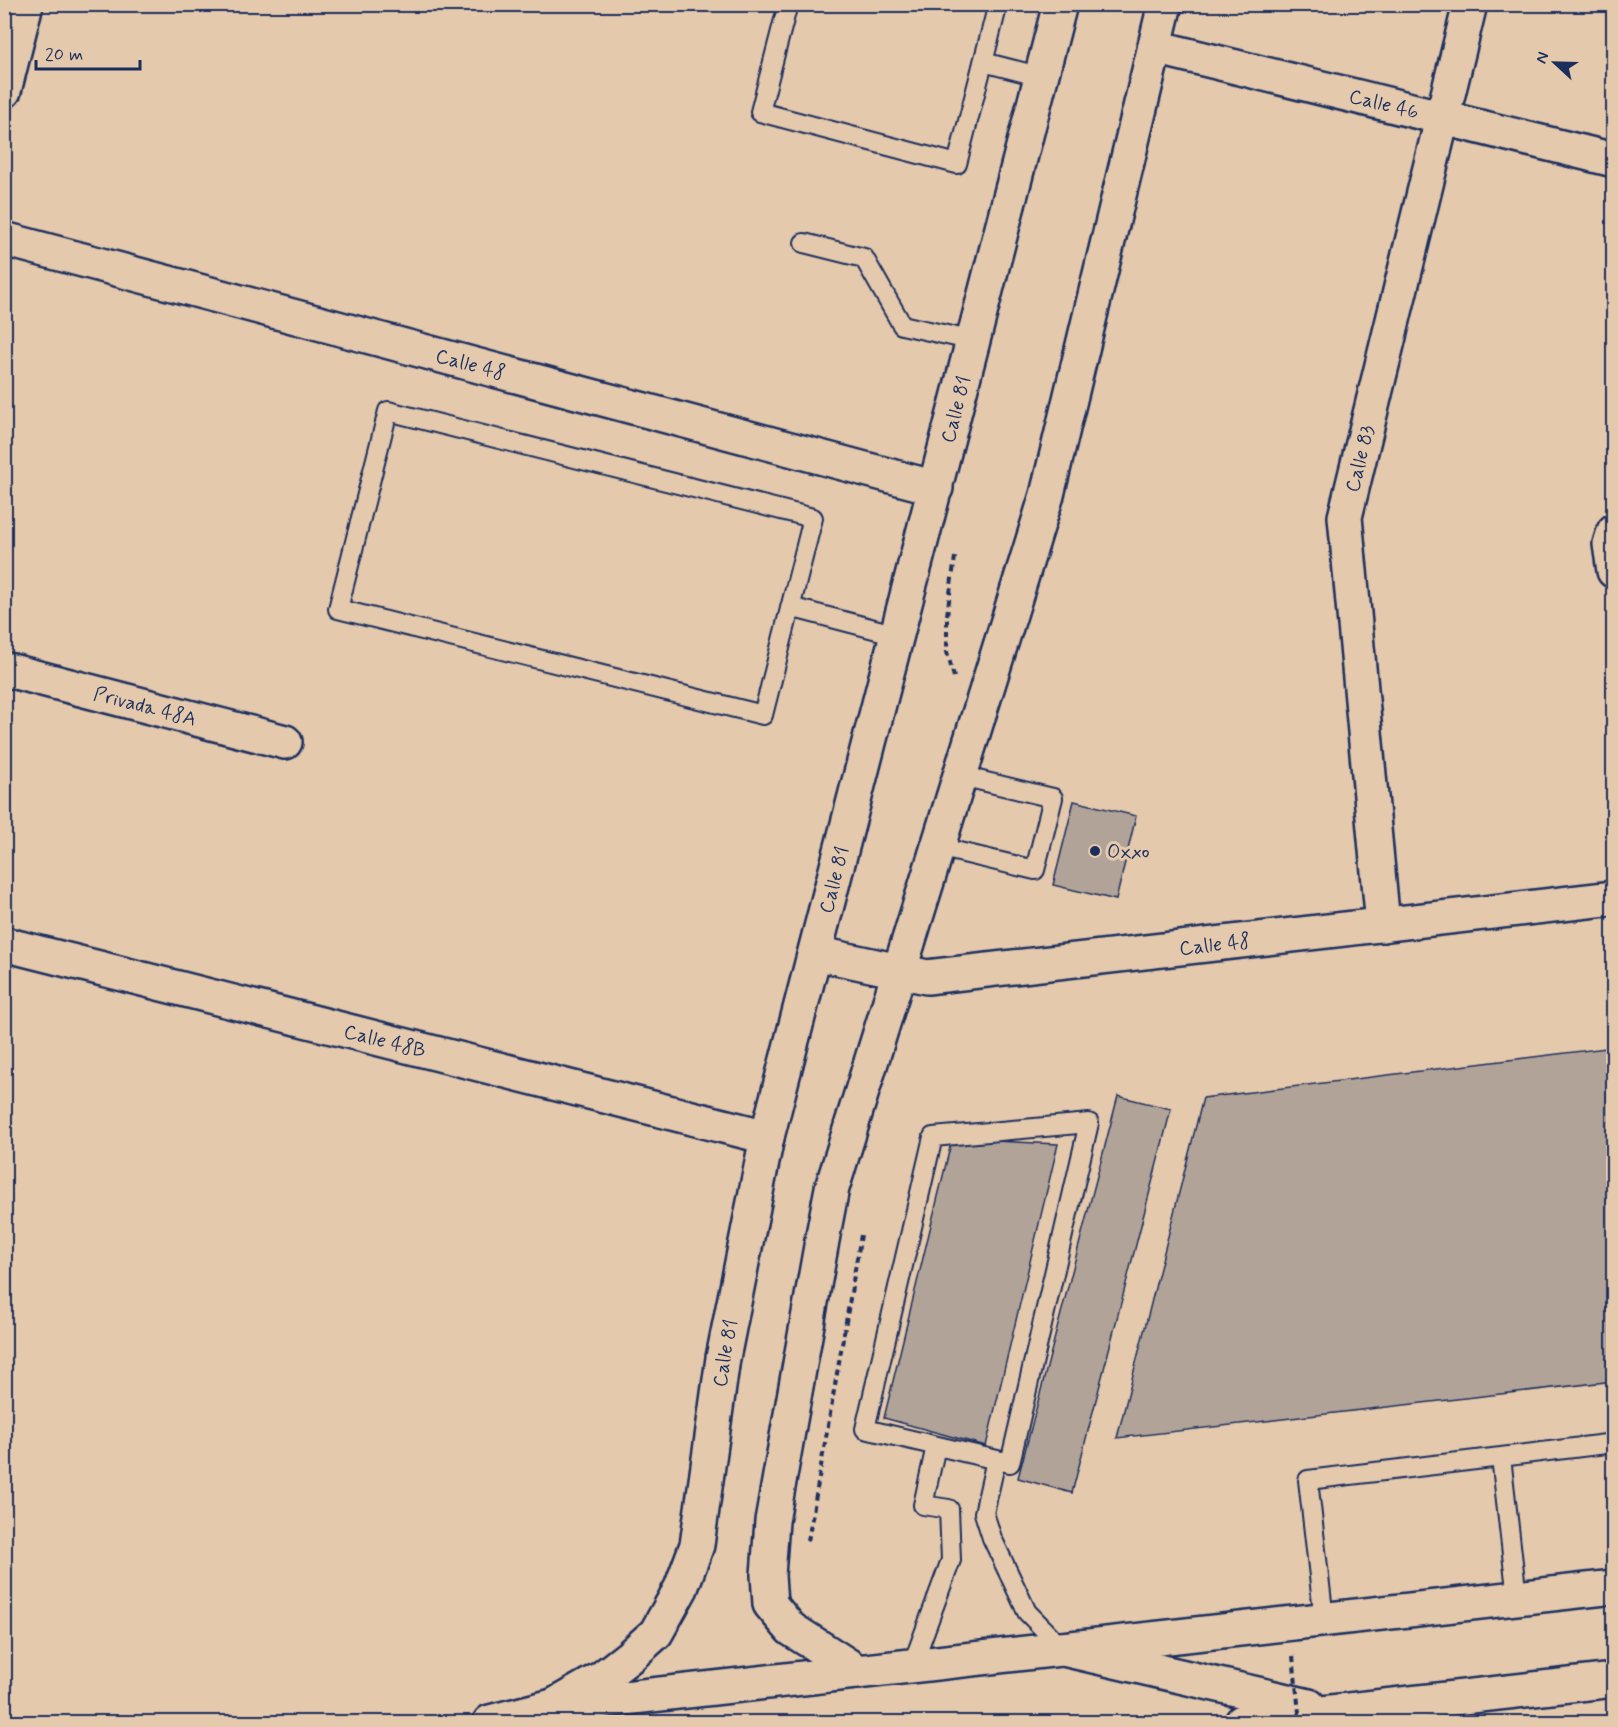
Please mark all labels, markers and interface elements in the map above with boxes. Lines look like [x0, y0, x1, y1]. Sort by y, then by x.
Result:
scale bar [36, 33, 140, 71]
north arrow [1525, 33, 1585, 93]
text: 20 m [45, 43, 83, 67]
text: N [1531, 49, 1554, 67]
street label: Calle 46 [1346, 83, 1422, 126]
street label: Calle 48 [432, 343, 508, 387]
street label: Calle 81 [935, 373, 978, 446]
street label: Calle 83 [1340, 423, 1382, 495]
street label: Privada 48A [91, 681, 199, 733]
place label: Oxxo [1107, 839, 1150, 866]
street label: Calle 81 [813, 844, 857, 917]
marker: Oxxo [1088, 844, 1102, 858]
street label: Calle 48 [1178, 928, 1252, 963]
street label: Calle 48B [341, 1018, 429, 1065]
street label: Calle 81 [707, 1317, 745, 1389]

